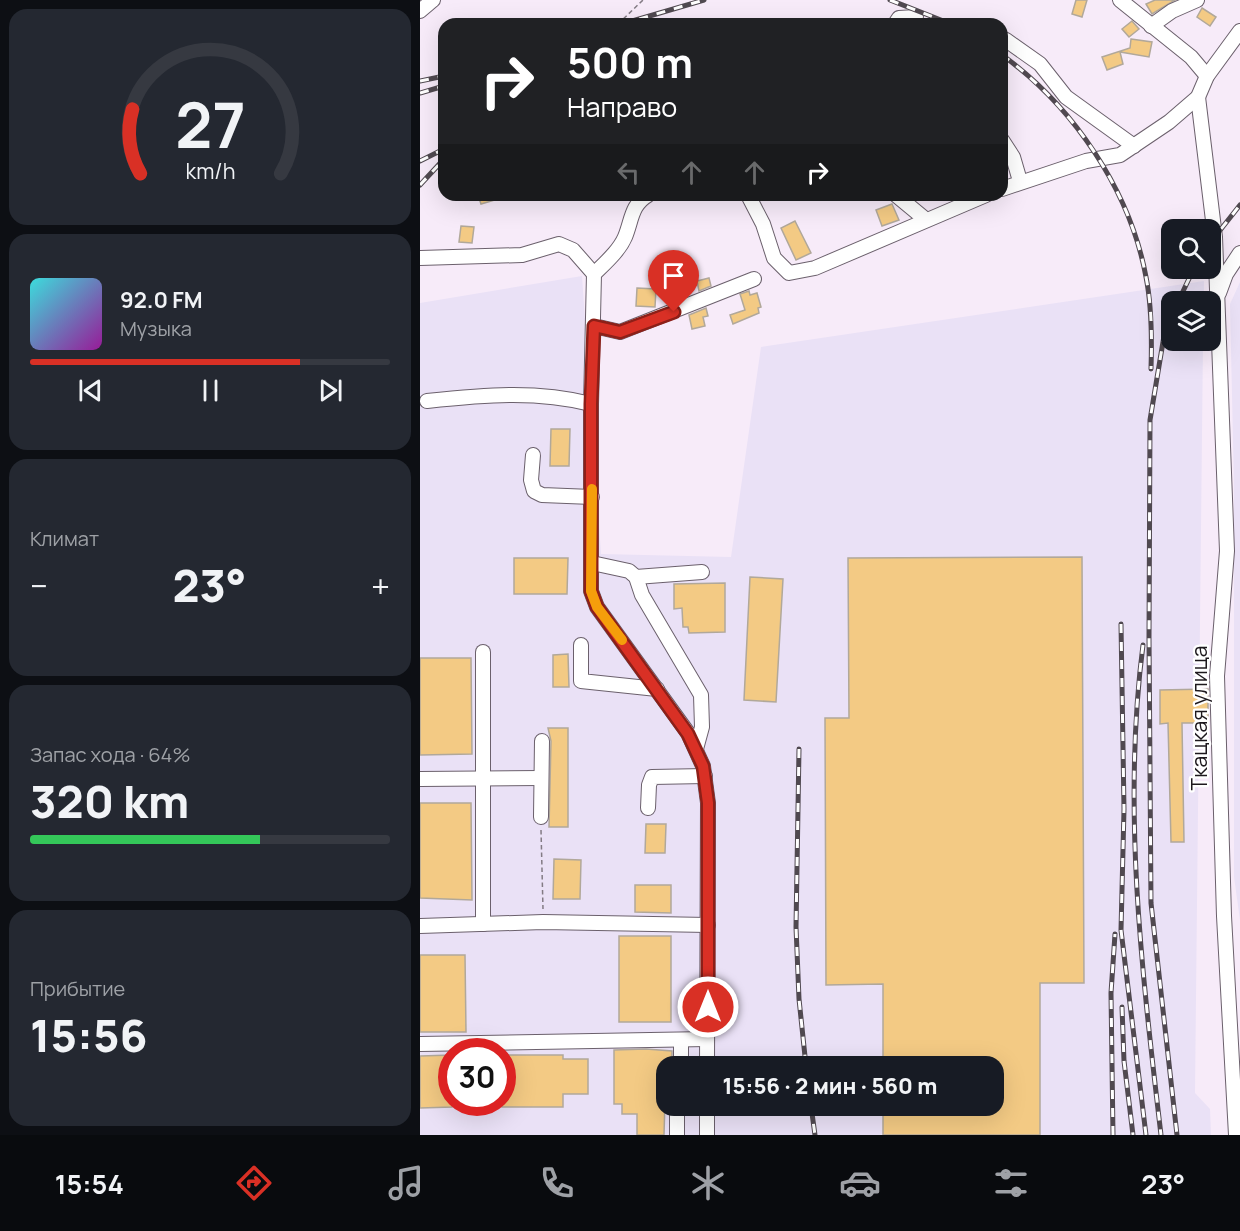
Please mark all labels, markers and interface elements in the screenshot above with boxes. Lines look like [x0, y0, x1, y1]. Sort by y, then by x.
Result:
text: 500 m [567, 33, 693, 91]
icon: right [468, 42, 546, 120]
text: 27 [175, 81, 245, 167]
text: Направо [567, 88, 677, 125]
text: km/h [185, 156, 235, 185]
icon: left [612, 156, 645, 189]
icon: ahead [675, 156, 708, 189]
icon: ahead [738, 156, 771, 189]
icon: right [801, 156, 834, 189]
map controls [1161, 219, 1221, 351]
button: search [1161, 219, 1221, 279]
pin [648, 250, 699, 312]
icon: arrive [657, 259, 690, 292]
text: 92.0 FM [120, 285, 203, 315]
button: layers [1161, 291, 1221, 351]
text: Музыка [120, 315, 192, 342]
icon: previous [74, 374, 107, 407]
icon: pause [194, 374, 227, 407]
icon: next [314, 374, 347, 407]
text: Климат [30, 525, 99, 552]
text: 23° [172, 554, 246, 616]
text: − [30, 563, 48, 608]
text: + [371, 563, 390, 608]
street label: Ткацкая улица [1185, 646, 1213, 790]
text: Запас хода · 64% [30, 741, 190, 768]
text: 320 km [30, 770, 189, 832]
text: Прибытие [30, 975, 125, 1002]
position arrow [676, 975, 740, 1039]
text: 15:56 [30, 1004, 148, 1066]
speed limit sign: 30 [438, 1038, 516, 1116]
text: 15:56 · 2 мин · 560 m [723, 1071, 937, 1101]
icon: directions [233, 1162, 275, 1204]
icon: music [385, 1162, 427, 1204]
icon: phone [536, 1162, 578, 1204]
icon: climate [687, 1162, 729, 1204]
icon: car [839, 1162, 881, 1204]
icon: filters [990, 1162, 1032, 1204]
text: 15:54 [55, 1165, 124, 1202]
text: 23° [1141, 1165, 1185, 1202]

